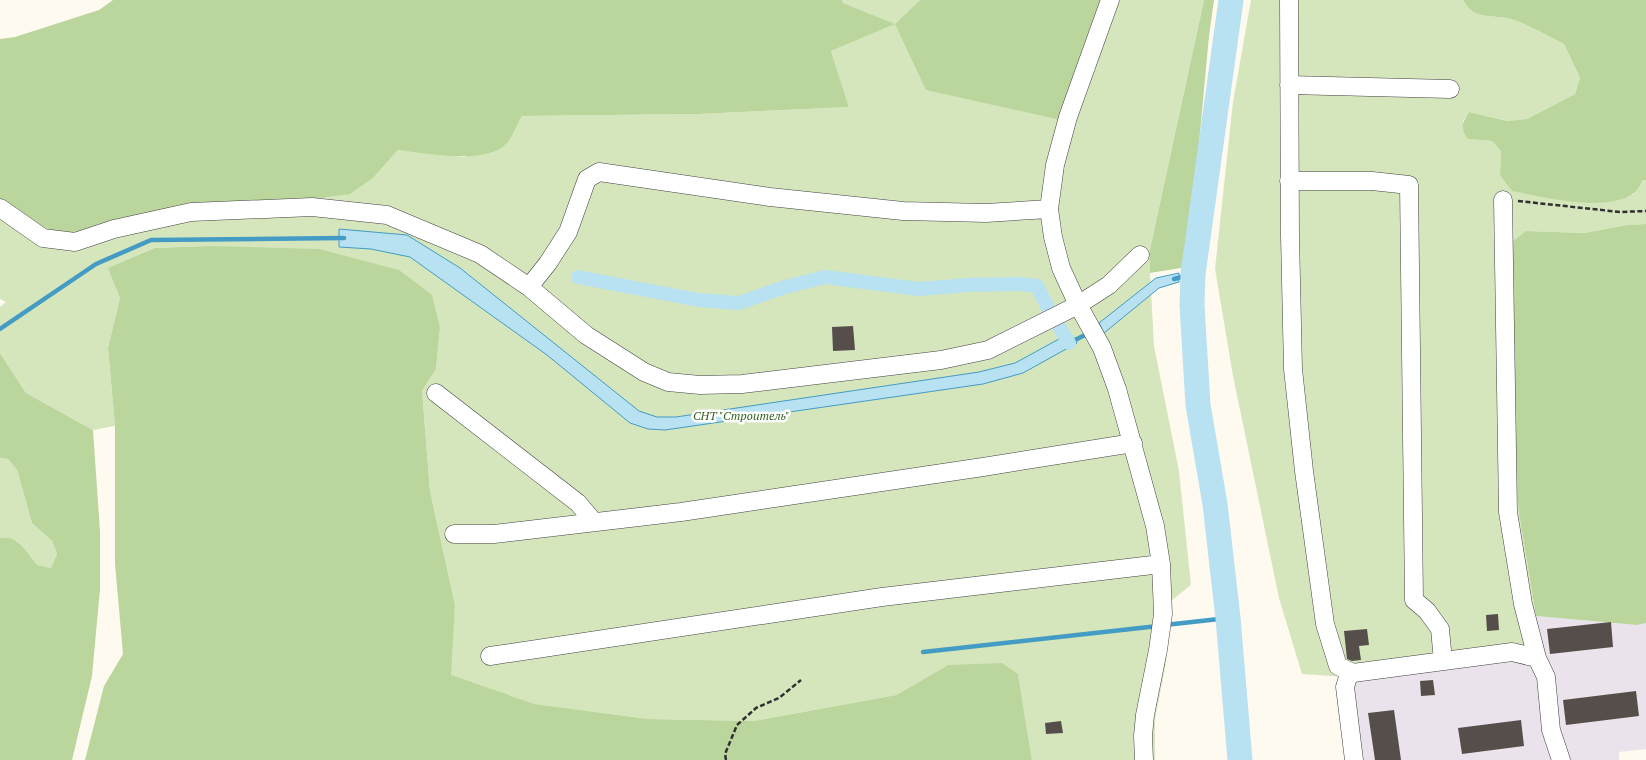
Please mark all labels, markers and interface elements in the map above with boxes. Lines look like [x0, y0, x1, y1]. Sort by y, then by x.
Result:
park label: СНТ "Строитель" [693, 408, 789, 423]

